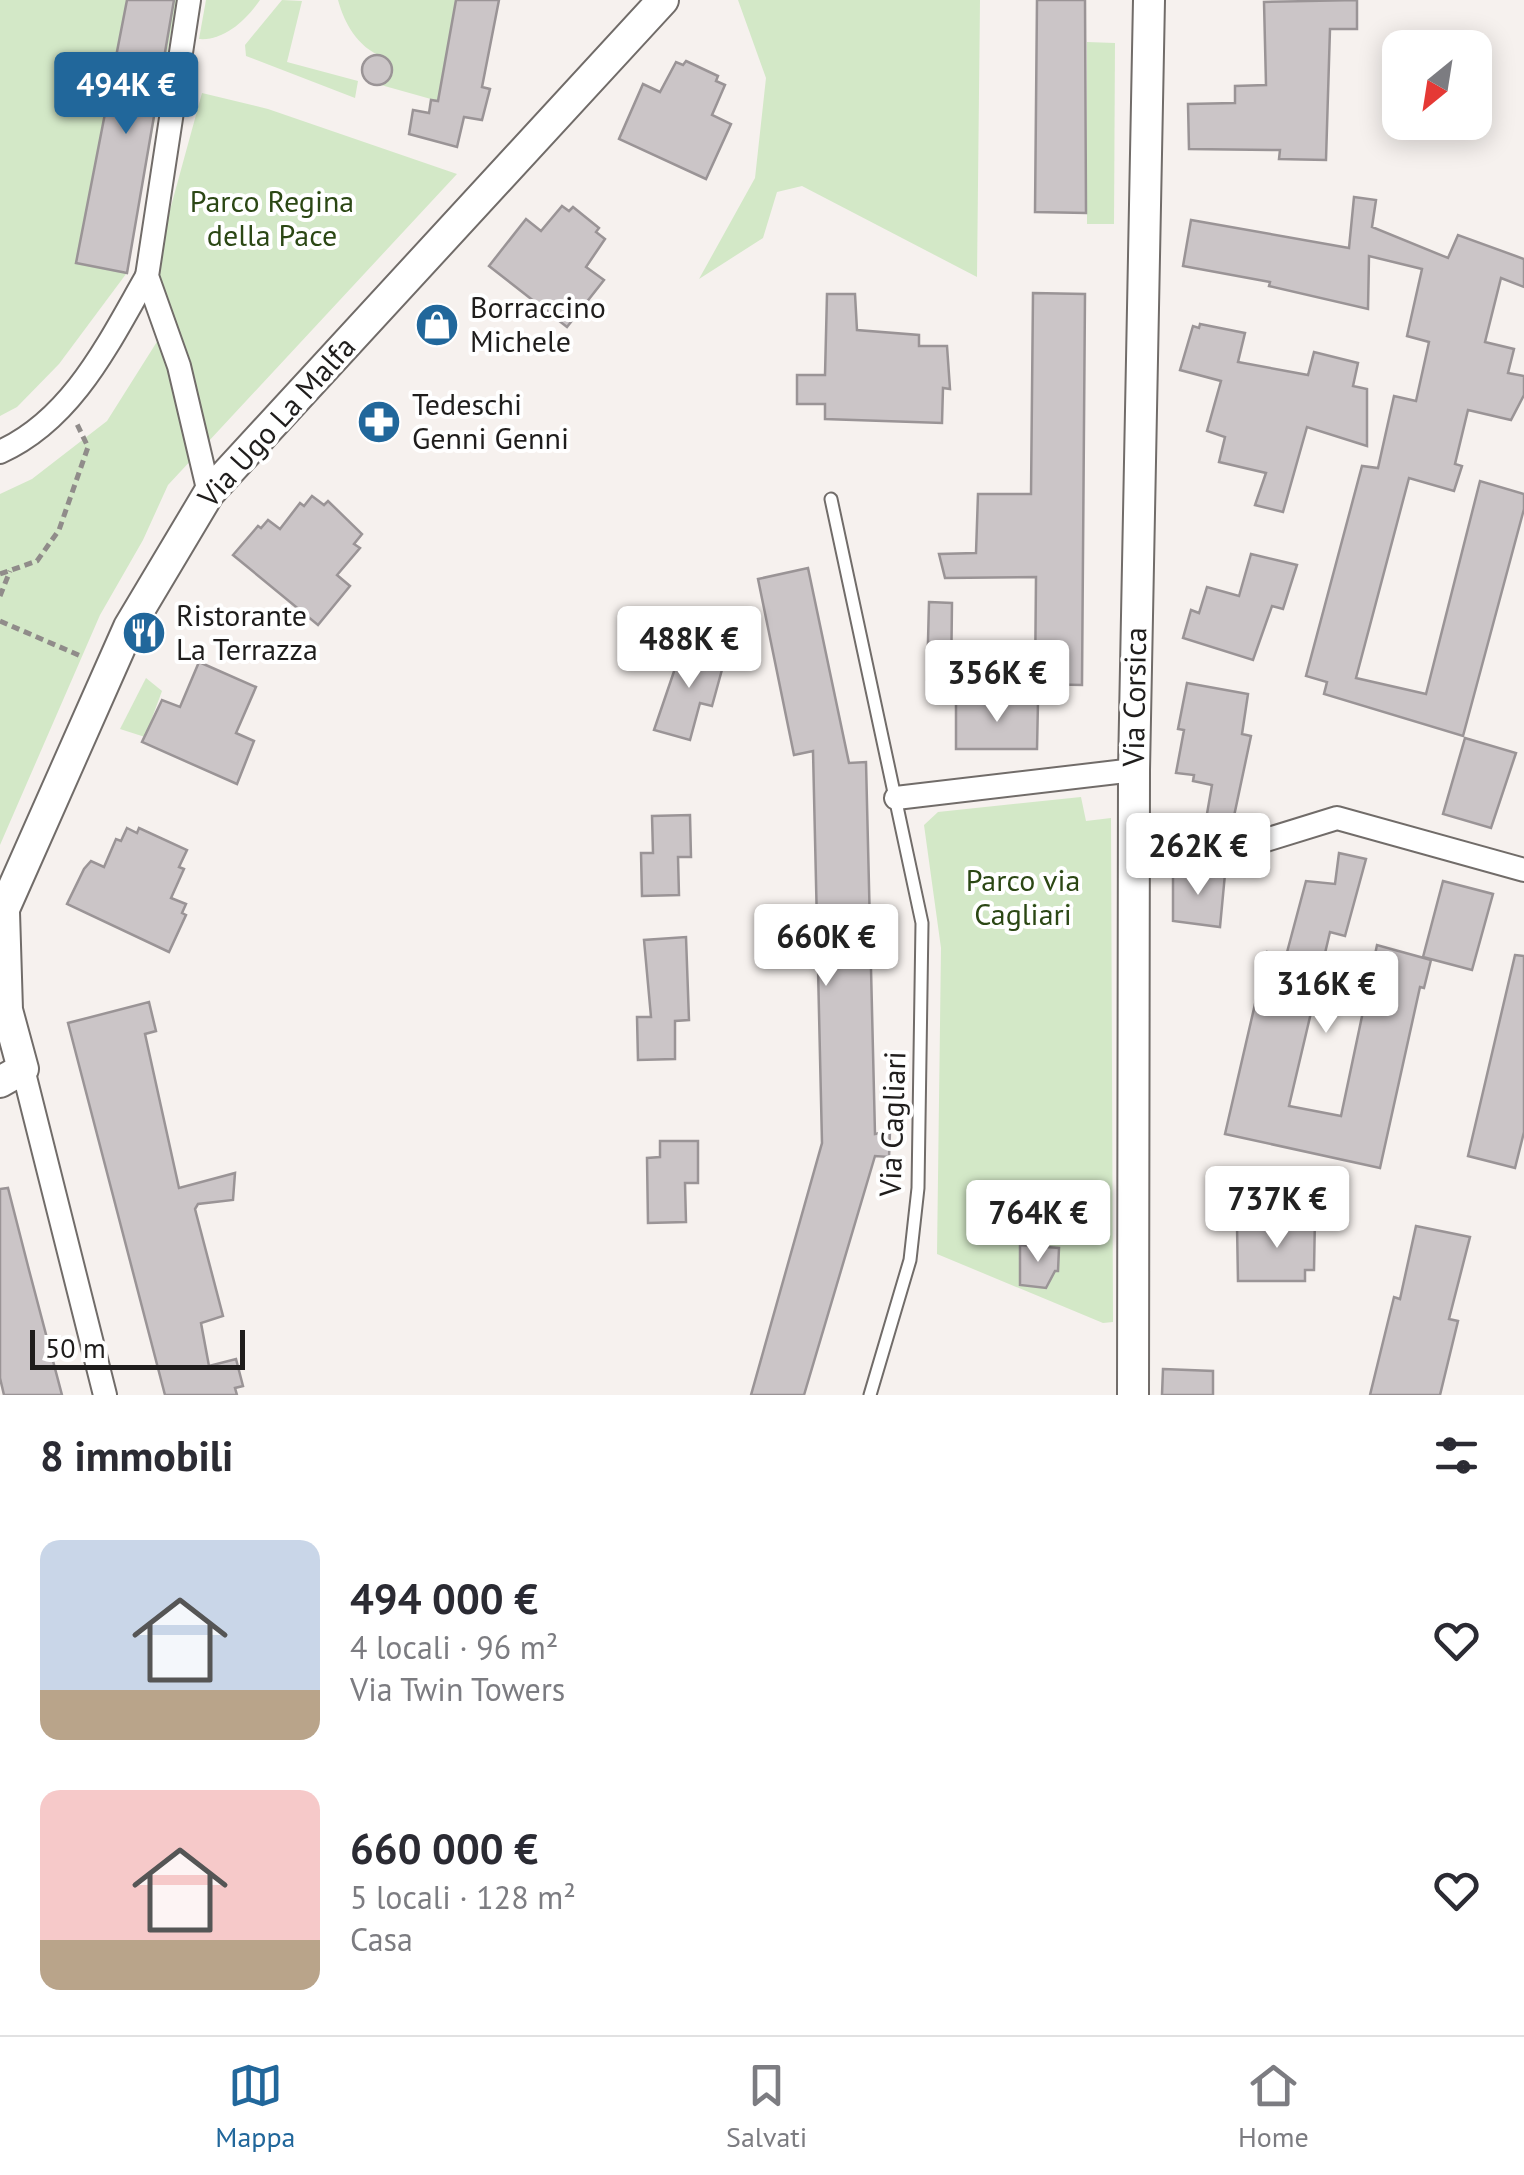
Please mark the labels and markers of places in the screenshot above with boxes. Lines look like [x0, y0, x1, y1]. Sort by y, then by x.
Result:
pin: 494K € [45, 52, 207, 137]
place label: Borraccino Michele [470, 287, 606, 360]
shop icon: Borraccino Michele [414, 302, 460, 348]
place label: Tedeschi Genni Genni [412, 384, 569, 457]
pharmacy icon: Tedeschi Genni Genni [356, 399, 402, 445]
place label: Ristorante La Terrazza [176, 595, 318, 668]
pin: 488K € [608, 606, 770, 691]
restaurant icon: Ristorante La Terrazza [121, 610, 167, 656]
pin: 356K € [916, 640, 1078, 725]
pin: 262K € [1117, 813, 1279, 898]
pin: 660K € [745, 904, 907, 989]
pin: 316K € [1245, 951, 1407, 1036]
pin: 737K € [1196, 1166, 1358, 1251]
pin: 764K € [957, 1180, 1119, 1265]

